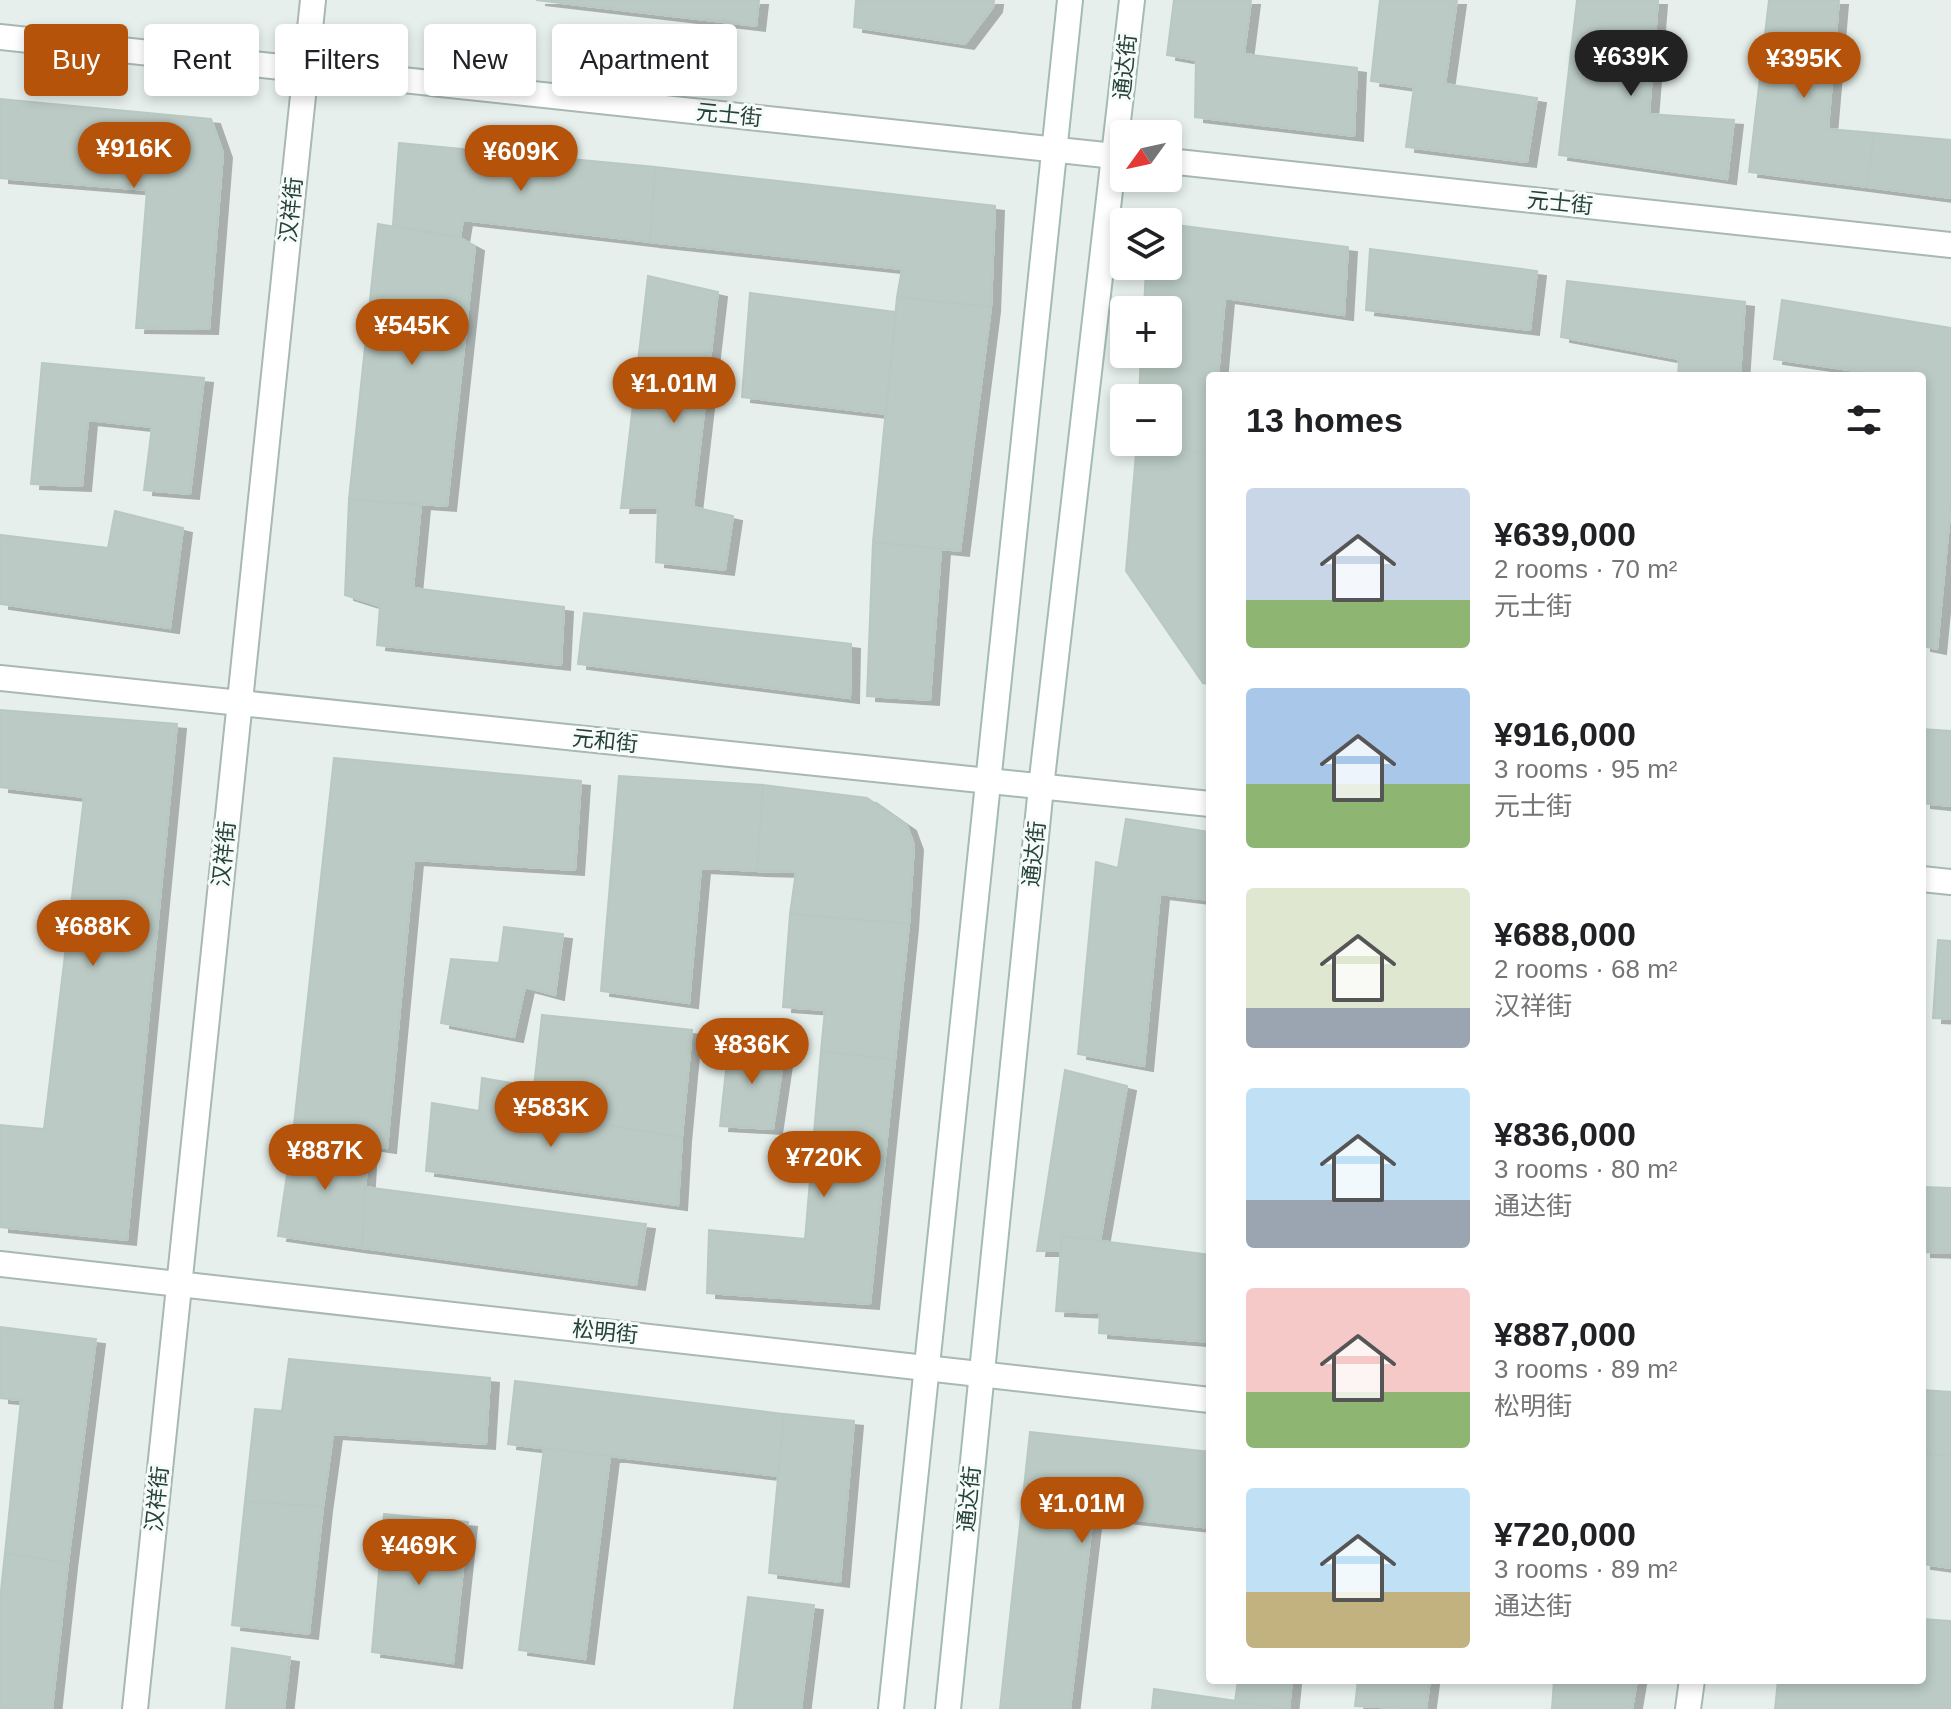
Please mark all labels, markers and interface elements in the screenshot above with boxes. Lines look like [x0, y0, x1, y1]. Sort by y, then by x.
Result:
chip: Buy [24, 24, 128, 96]
chip: Rent [144, 24, 259, 96]
chip: Filters [275, 24, 408, 96]
chip: New [424, 24, 536, 96]
chip: Apartment [552, 24, 737, 96]
pin: ¥639K [1575, 30, 1687, 98]
pin: ¥395K [1748, 32, 1860, 100]
street label: 通达街 [1109, 33, 1141, 101]
text: ¥639K [1593, 41, 1669, 71]
text: ¥395K [1766, 43, 1842, 73]
street label: 元士街 [695, 99, 763, 131]
north arrow [1110, 120, 1182, 192]
map controls [1110, 120, 1182, 456]
pin: ¥916K [78, 122, 190, 190]
pin: ¥609K [465, 125, 577, 193]
text: ¥916K [96, 133, 172, 163]
text: ¥609K [483, 136, 559, 166]
street label: 汉祥街 [275, 176, 307, 244]
street label: 元士街 [1526, 187, 1594, 219]
button: layers [1110, 208, 1182, 280]
button: + [1110, 296, 1182, 368]
pin: ¥545K [356, 299, 468, 367]
text: ¥545K [374, 310, 450, 340]
pin: ¥1.01M [609, 357, 739, 425]
text: ¥1.01M [631, 368, 717, 398]
button: − [1110, 384, 1182, 456]
icon: filters [1842, 398, 1886, 442]
text: 13 homes [1246, 401, 1403, 439]
text: ¥639,000 [1494, 515, 1636, 553]
icon: home [1310, 520, 1406, 616]
text: 2 rooms · 70 m² [1494, 554, 1678, 584]
text: 元士街 [1494, 591, 1572, 621]
text: ¥916,000 [1494, 715, 1636, 753]
icon: home [1310, 720, 1406, 816]
street label: 元和街 [571, 725, 639, 757]
text: 3 rooms · 95 m² [1494, 754, 1678, 784]
text: 元士街 [1494, 791, 1572, 821]
street label: 汉祥街 [208, 820, 240, 888]
street label: 通达街 [1018, 820, 1050, 888]
pin: ¥688K [37, 900, 149, 968]
text: ¥688K [55, 911, 131, 941]
text: ¥688,000 [1494, 915, 1636, 953]
icon: home [1310, 920, 1406, 1016]
text: 2 rooms · 68 m² [1494, 954, 1678, 984]
text: 汉祥街 [1494, 991, 1572, 1021]
pin: ¥836K [696, 1018, 808, 1086]
text: ¥836K [714, 1029, 790, 1059]
pin: ¥583K [495, 1081, 607, 1149]
text: ¥583K [513, 1092, 589, 1122]
text: ¥836,000 [1494, 1115, 1636, 1153]
icon: home [1310, 1120, 1406, 1216]
pin: ¥887K [269, 1124, 381, 1192]
pin: ¥720K [768, 1131, 880, 1199]
text: ¥887K [287, 1135, 363, 1165]
text: ¥720K [786, 1142, 862, 1172]
text: 3 rooms · 80 m² [1494, 1154, 1678, 1184]
text: 通达街 [1494, 1191, 1572, 1221]
text: ¥887,000 [1494, 1315, 1636, 1353]
street label: 松明街 [571, 1316, 639, 1348]
icon: home [1310, 1320, 1406, 1416]
text: 3 rooms · 89 m² [1494, 1354, 1678, 1384]
text: 松明街 [1494, 1391, 1572, 1421]
street label: 汉祥街 [141, 1465, 173, 1533]
street label: 通达街 [953, 1465, 985, 1533]
pin: ¥1.01M [1017, 1477, 1147, 1545]
text: ¥1.01M [1039, 1488, 1125, 1518]
text: ¥720,000 [1494, 1515, 1636, 1553]
pin: ¥469K [363, 1519, 475, 1587]
icon: home [1310, 1520, 1406, 1616]
text: ¥469K [381, 1530, 457, 1560]
text: 3 rooms · 89 m² [1494, 1554, 1678, 1584]
text: 通达街 [1494, 1591, 1572, 1621]

